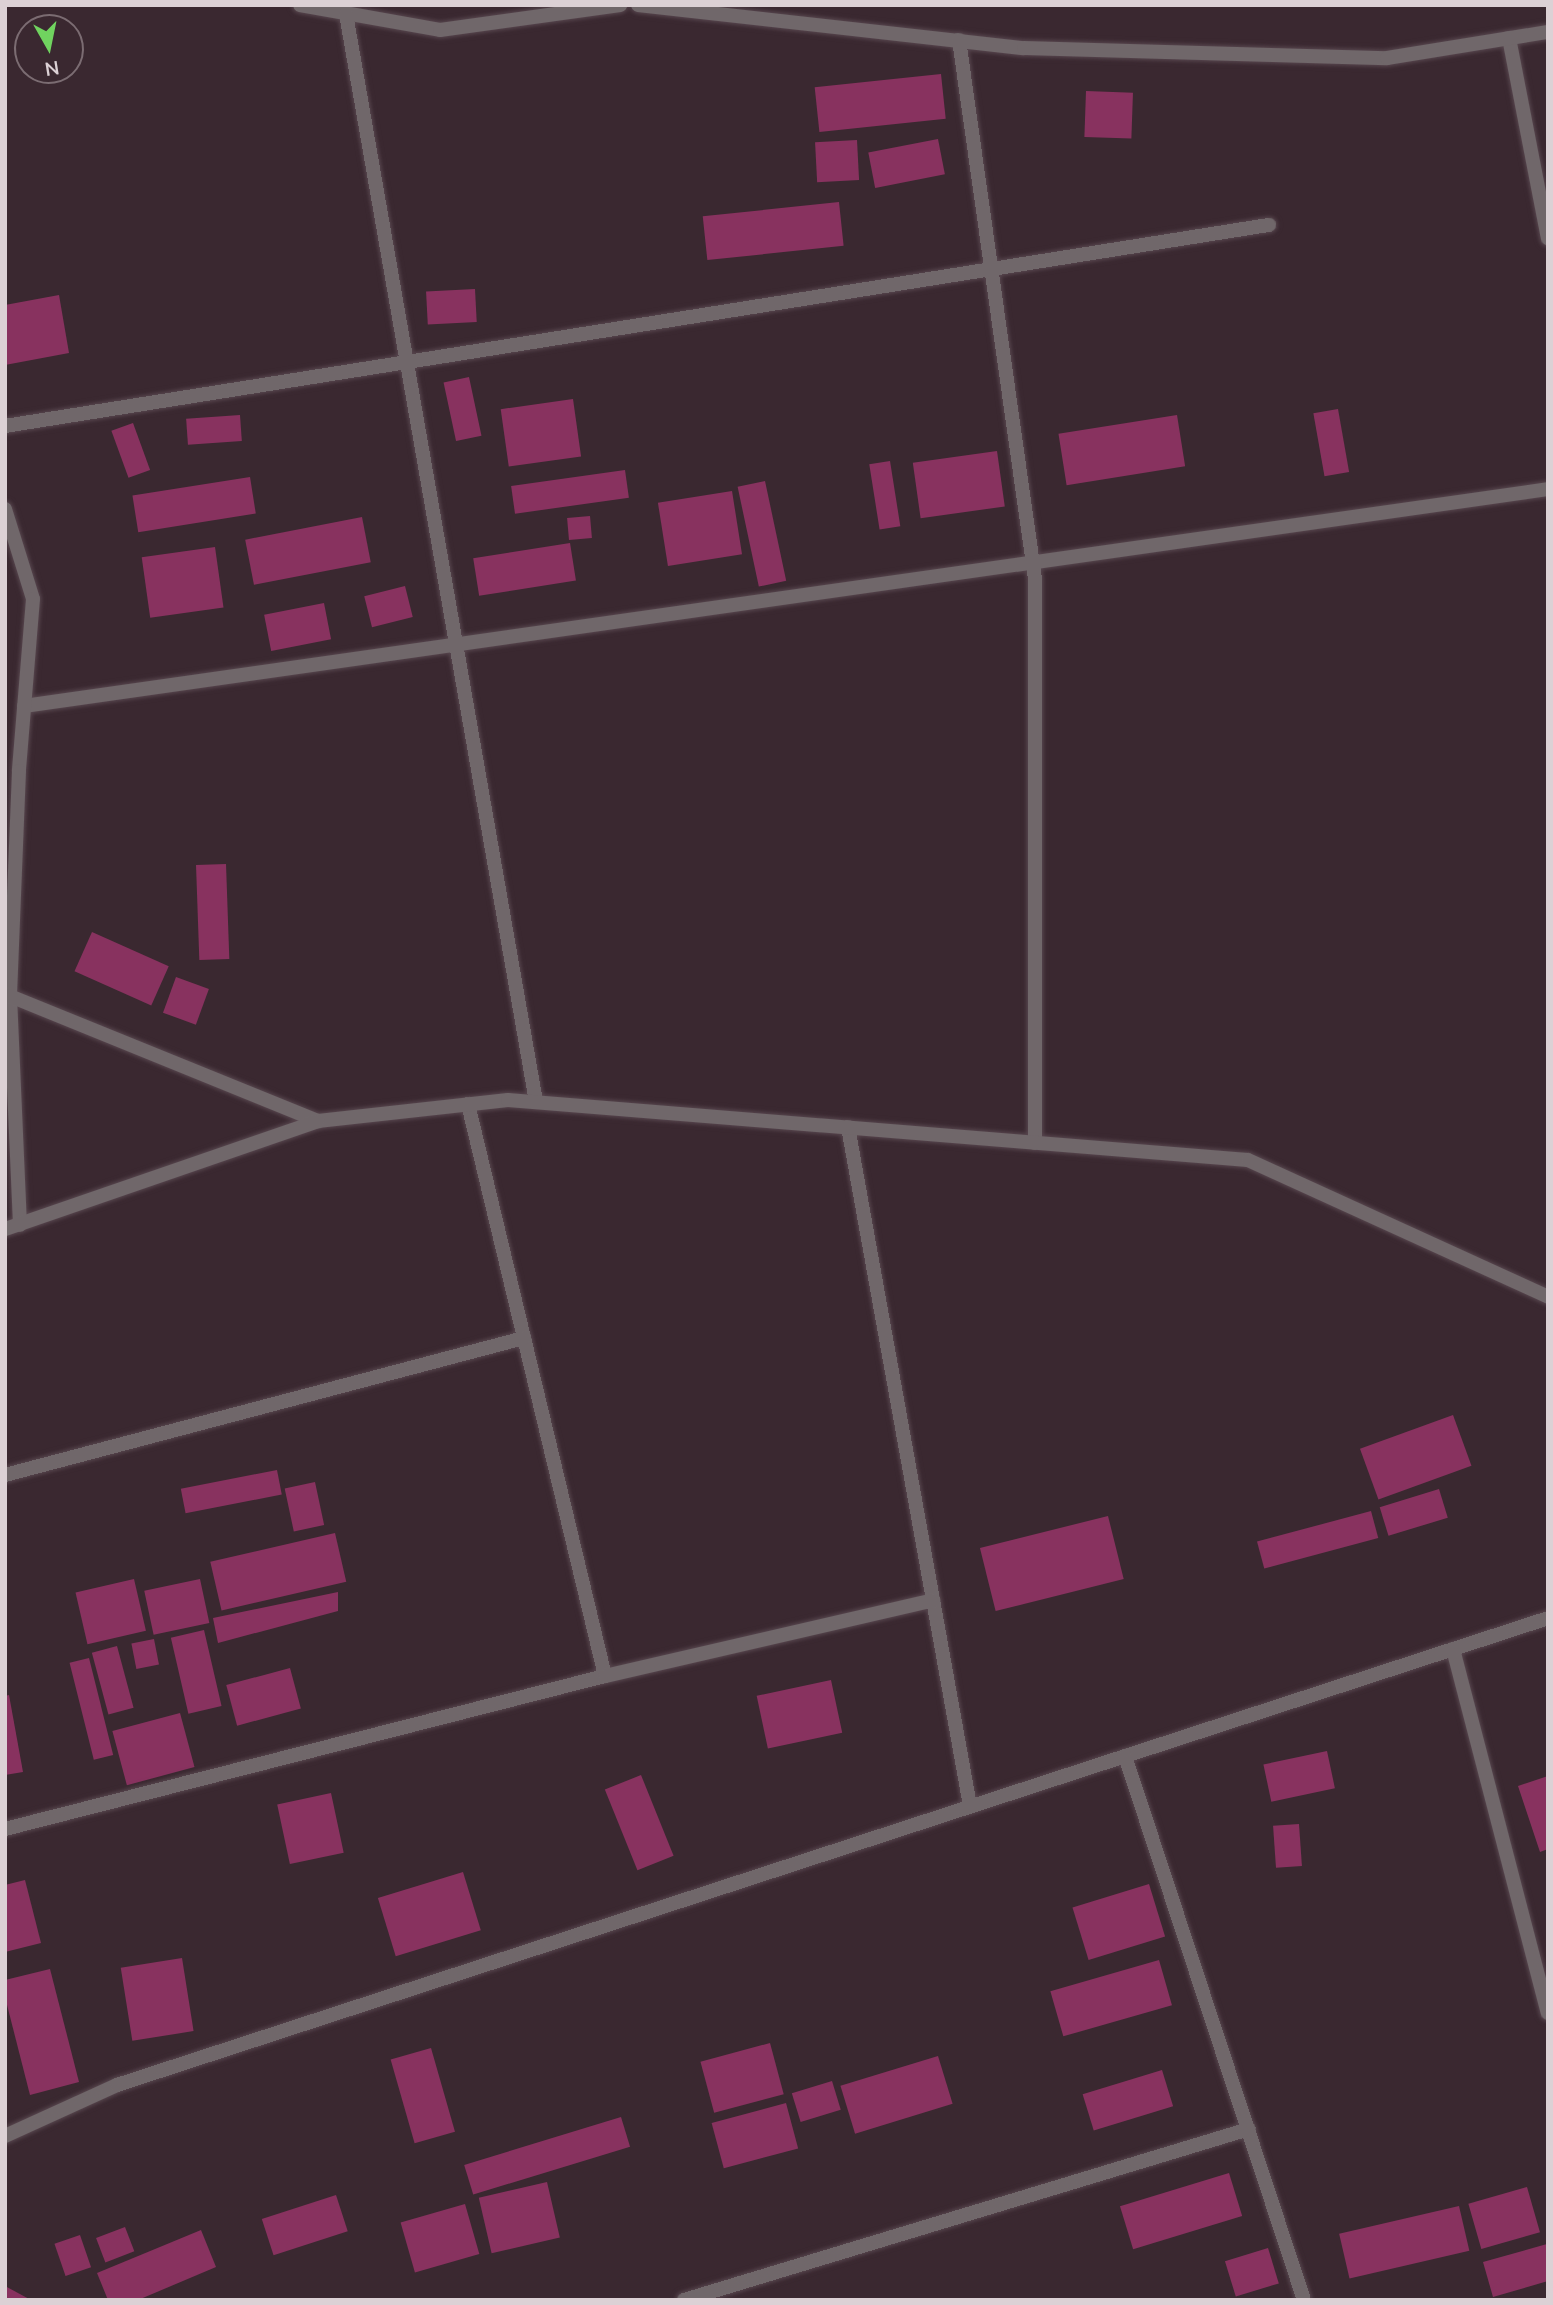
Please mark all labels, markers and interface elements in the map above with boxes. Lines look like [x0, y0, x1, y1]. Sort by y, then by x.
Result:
north arrow [14, 14, 84, 84]
text: N [43, 54, 61, 82]

